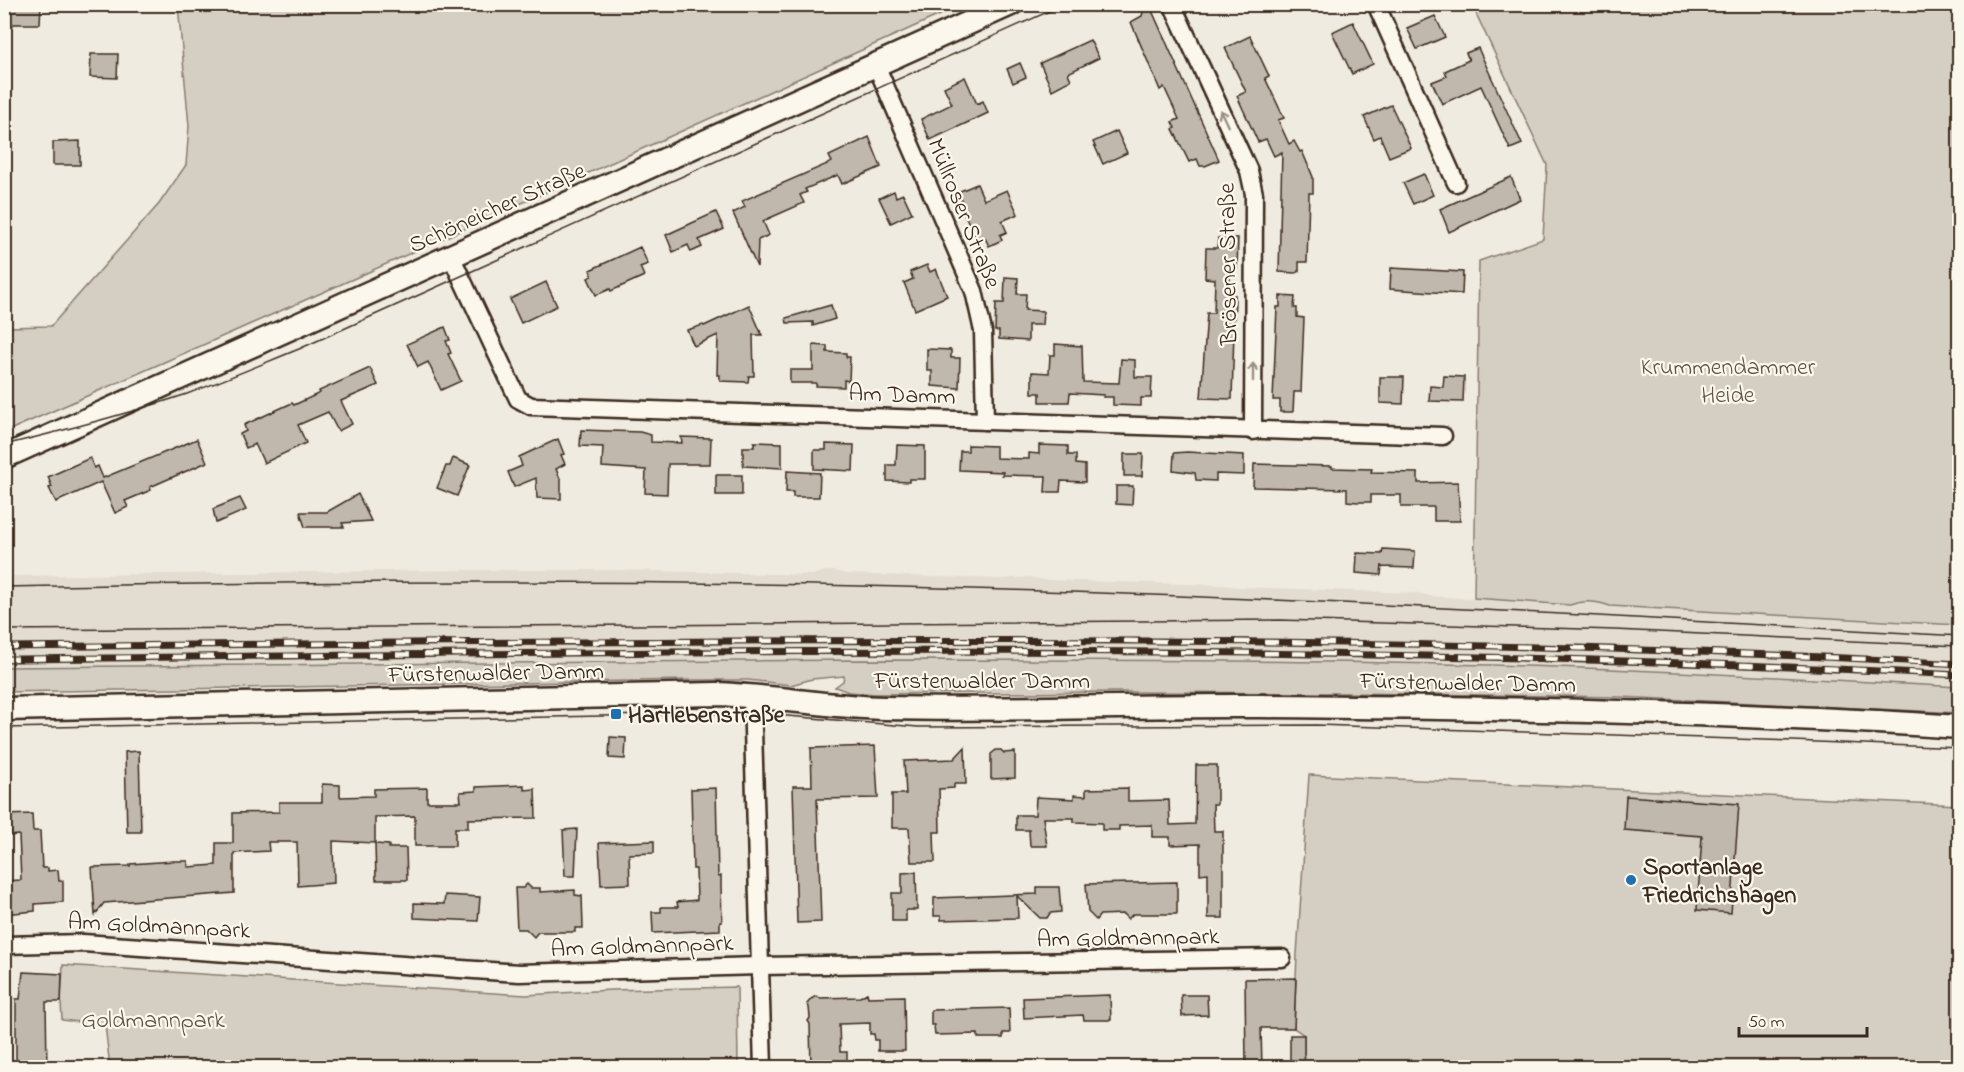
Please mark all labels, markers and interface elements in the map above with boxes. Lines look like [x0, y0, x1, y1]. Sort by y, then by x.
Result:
one-way arrow [1218, 109, 1230, 127]
street label: Müllroser Straße [917, 133, 1009, 295]
street label: Schöneicher Straße [404, 155, 592, 264]
street label: Brösener Straße [1211, 182, 1248, 346]
park label: Krummendammer Heide [1641, 351, 1816, 414]
one-way arrow [1247, 363, 1259, 383]
street label: Am Damm [848, 377, 956, 416]
street label: Fürstenwalder Damm [387, 655, 604, 694]
street label: Fürstenwalder Damm [873, 665, 1090, 700]
street label: Fürstenwalder Damm [1359, 665, 1576, 704]
place label: Hartlebenstraße [628, 699, 786, 734]
marker: Hartlebenstraße [609, 707, 623, 721]
place label: Sportanlage Friedrichshagen [1642, 851, 1797, 915]
marker: Sportanlage Friedrichshagen [1624, 873, 1638, 887]
street label: Am Goldmannpark [67, 905, 252, 950]
street label: Am Goldmannpark [1036, 920, 1220, 959]
street label: Am Goldmannpark [550, 927, 735, 968]
scale bar [1739, 1000, 1866, 1038]
park label: Goldmannpark [81, 1004, 225, 1039]
text: 50 m [1748, 1010, 1785, 1036]

